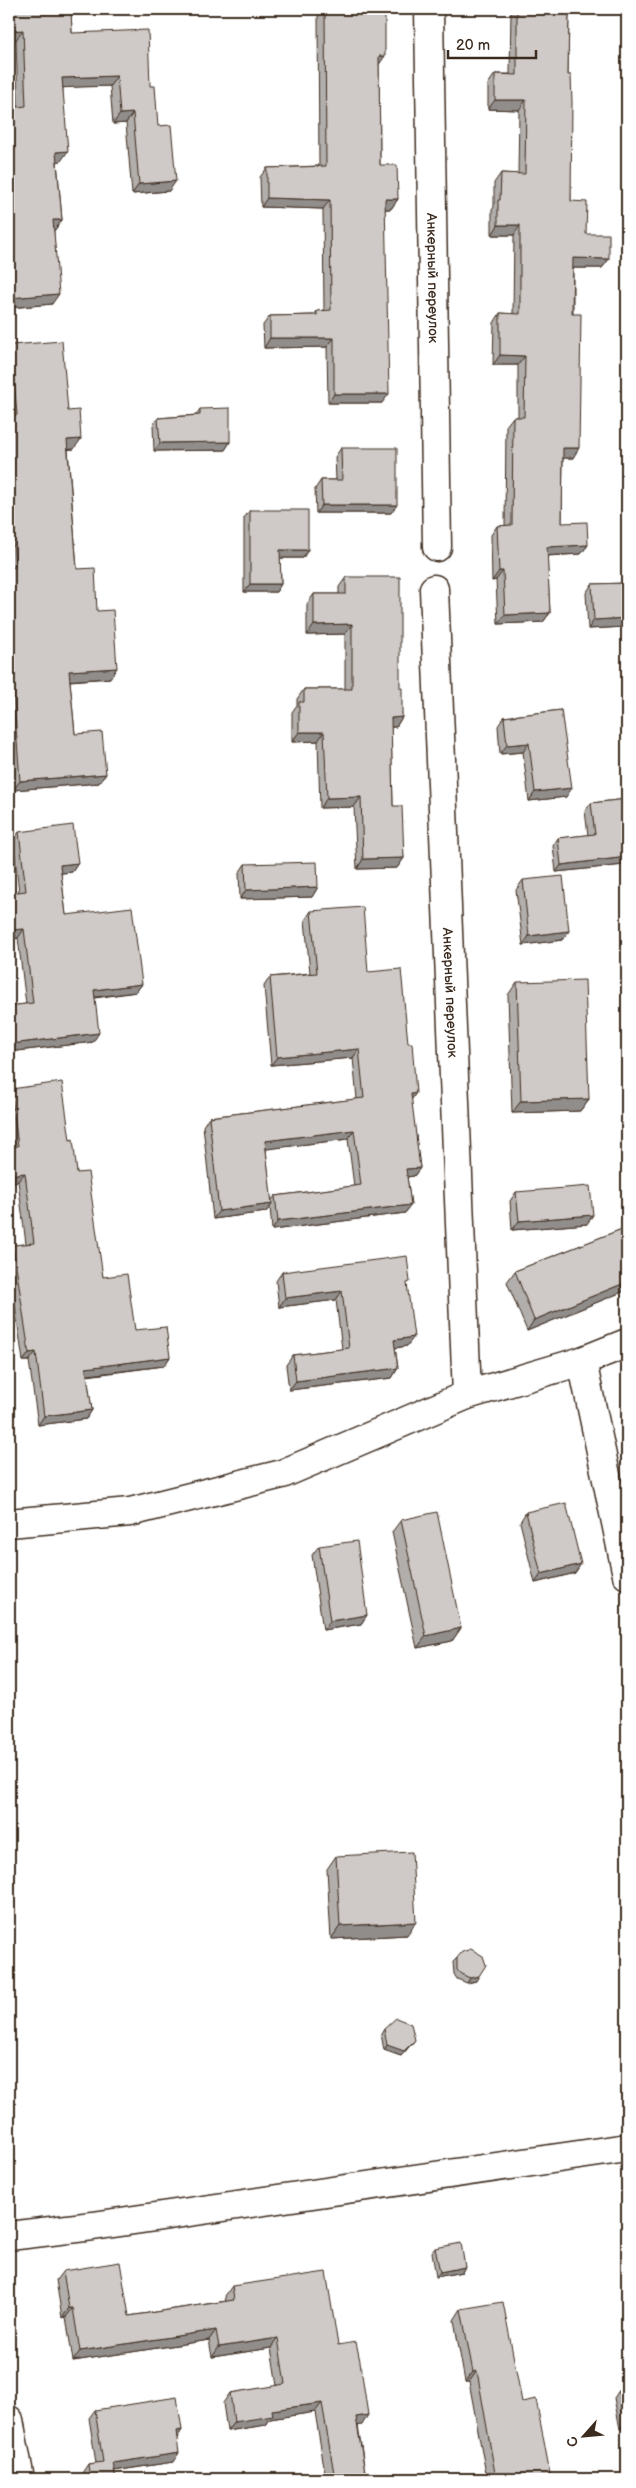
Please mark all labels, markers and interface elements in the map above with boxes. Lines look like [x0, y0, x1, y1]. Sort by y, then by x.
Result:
scale bar [448, 28, 536, 60]
text: 20 m [456, 36, 490, 55]
street label: Анкерный переулок [424, 212, 442, 344]
street label: Анкерный переулок [439, 926, 462, 1059]
north arrow [558, 2410, 608, 2460]
text: С [563, 2433, 583, 2450]

